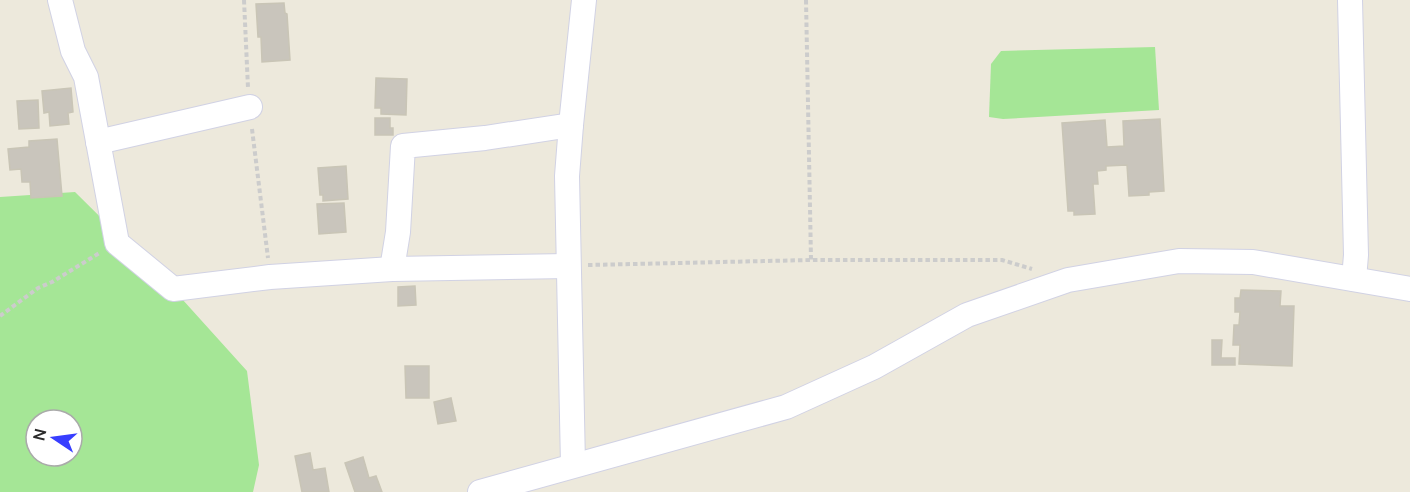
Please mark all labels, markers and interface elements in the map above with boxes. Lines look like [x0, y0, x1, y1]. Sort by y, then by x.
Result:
north arrow [24, 408, 84, 468]
text: N [27, 427, 51, 443]

